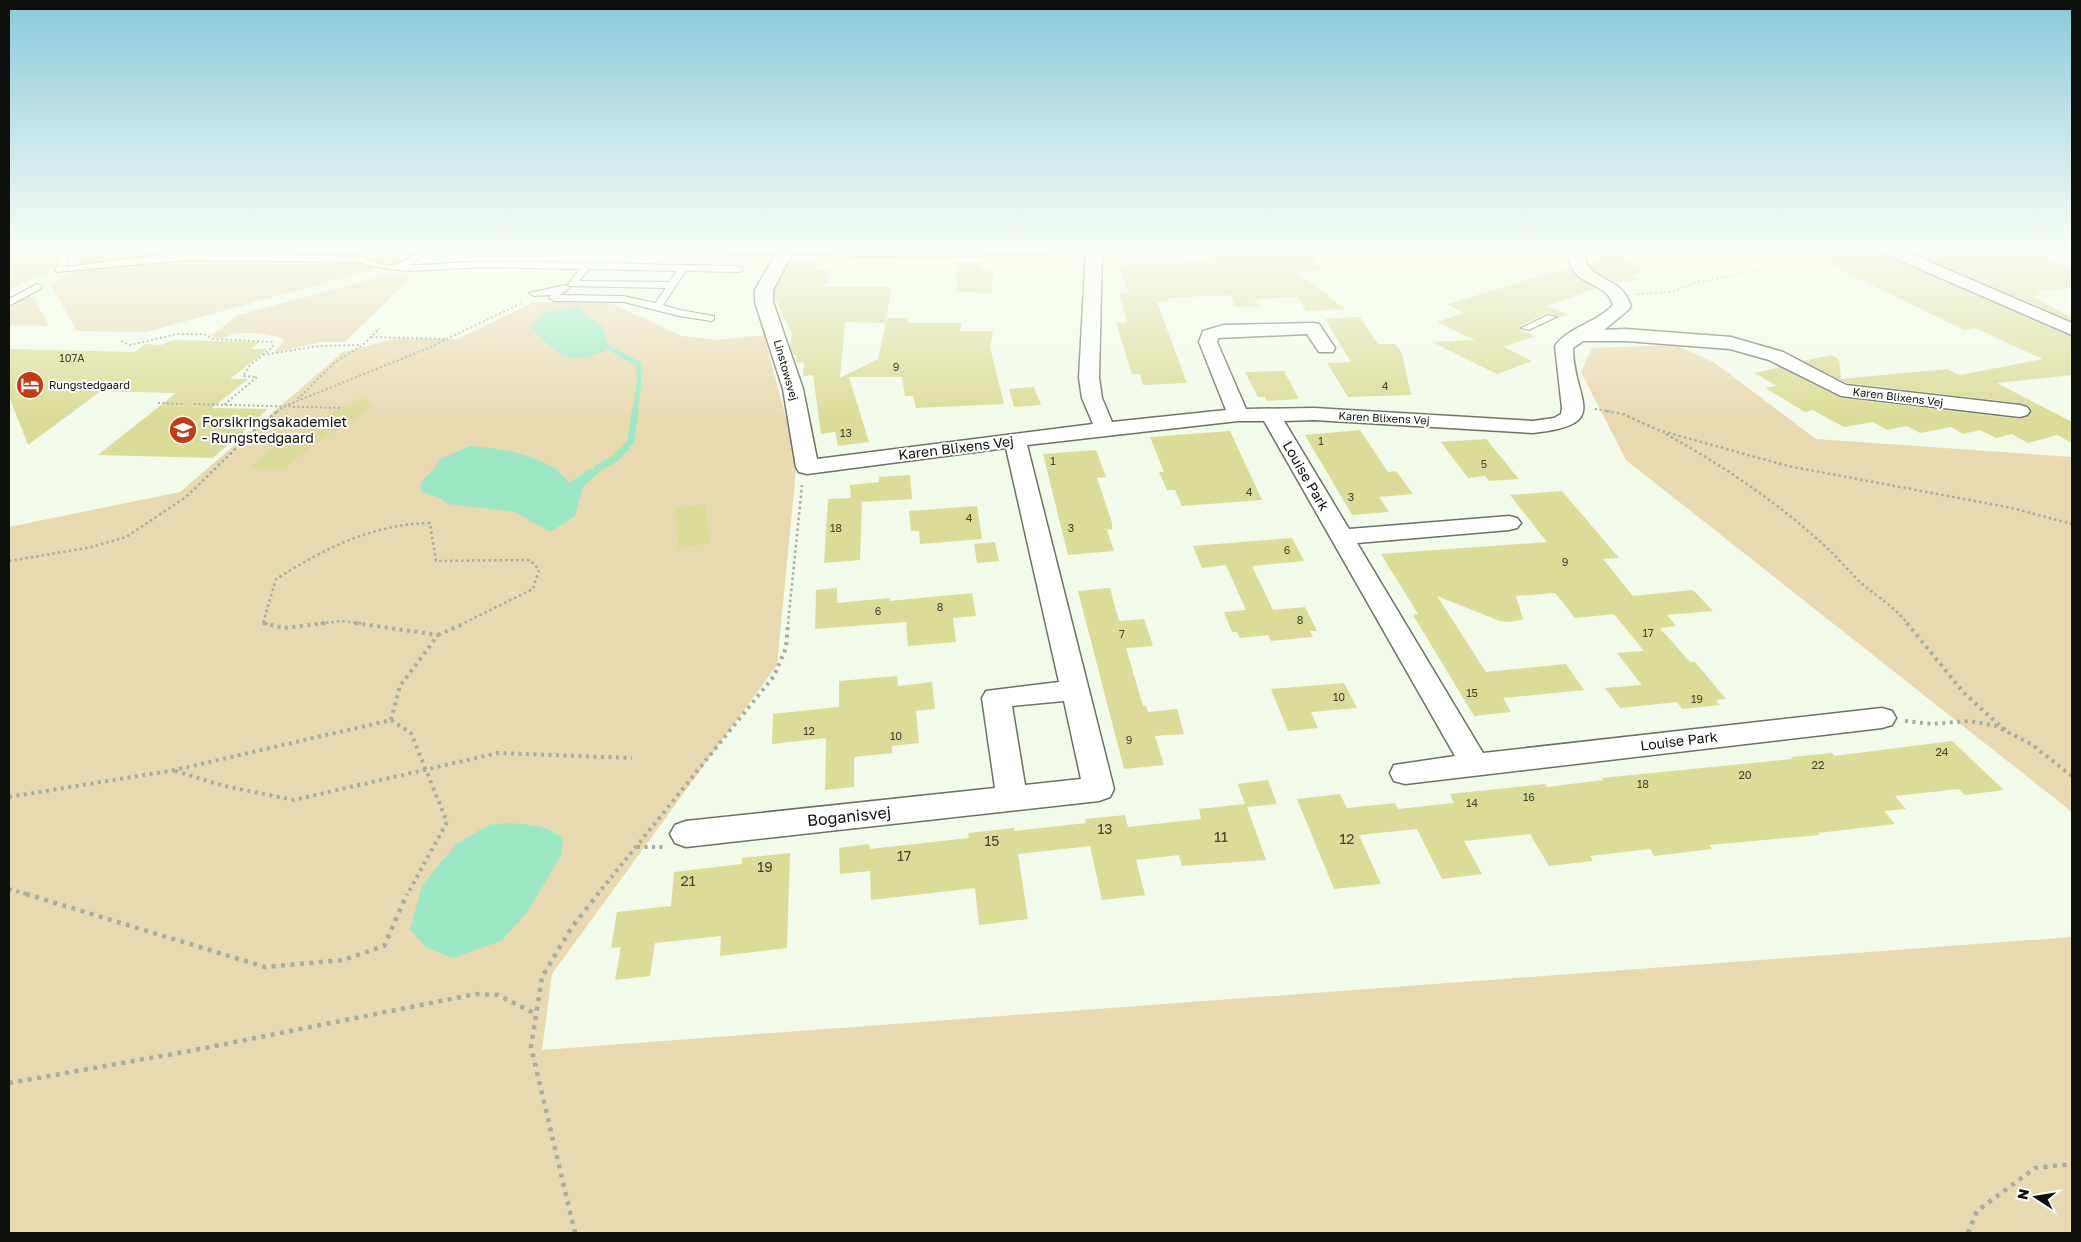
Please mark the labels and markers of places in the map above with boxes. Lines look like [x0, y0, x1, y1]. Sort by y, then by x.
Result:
hotel icon: Rungstedgaard [15, 370, 45, 400]
place label: Rungstedgaard [49, 378, 130, 391]
place label: Forsikringsakademiet - Rungstedgaard [202, 413, 347, 446]
school or university icon: Forsikringsakademiet - Rungstedgaard [168, 415, 198, 445]

